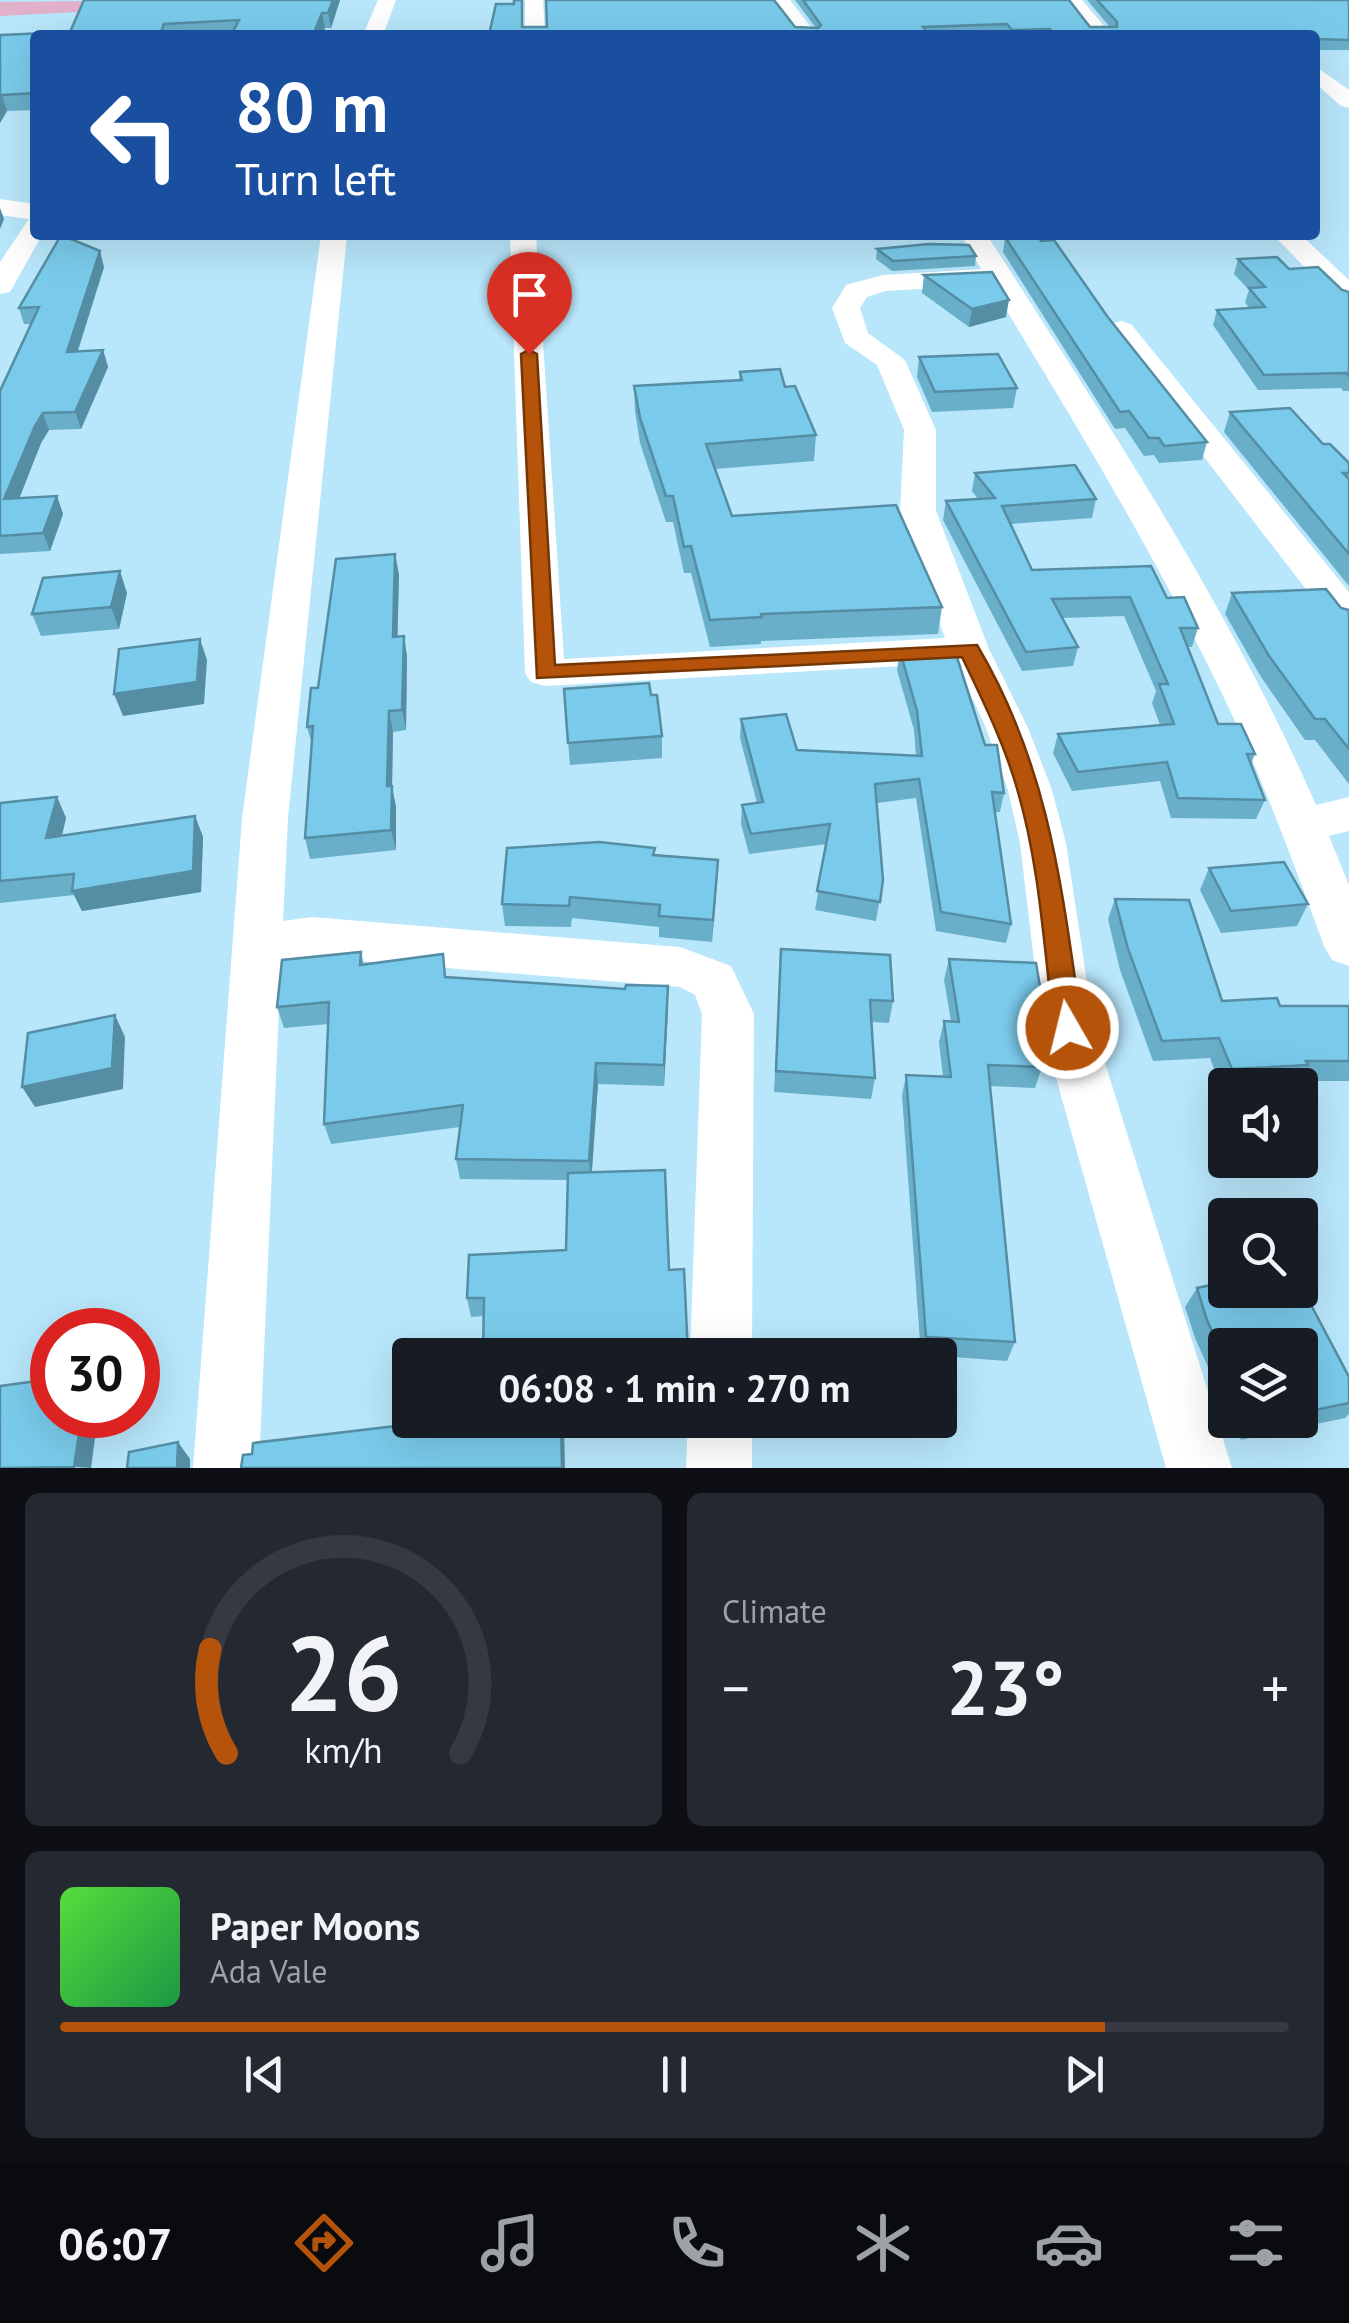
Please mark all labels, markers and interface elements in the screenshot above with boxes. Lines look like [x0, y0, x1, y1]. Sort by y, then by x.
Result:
text: 80 m [235, 61, 388, 151]
icon: left [70, 70, 200, 200]
text: Turn left [235, 149, 396, 207]
pin [487, 252, 572, 355]
icon: arrive [502, 267, 557, 322]
position arrow [1016, 976, 1120, 1080]
map controls [1208, 1068, 1318, 1438]
button: sound [1208, 1068, 1318, 1178]
button: search [1208, 1198, 1318, 1308]
speed limit sign: 30 [30, 1308, 160, 1438]
button: layers [1208, 1328, 1318, 1438]
text: 06:08 · 1 min · 270 m [499, 1363, 850, 1412]
text: Climate [722, 1590, 827, 1632]
text: 26 [285, 1605, 402, 1740]
text: 23° [947, 1639, 1064, 1736]
text: − [722, 1652, 750, 1723]
text: + [1261, 1652, 1289, 1723]
text: km/h [304, 1727, 383, 1773]
text: Paper Moons [210, 1901, 420, 1950]
text: Ada Vale [210, 1950, 327, 1992]
icon: previous [237, 2047, 292, 2102]
icon: pause [647, 2047, 702, 2102]
icon: next [1057, 2047, 1112, 2102]
icon: directions [289, 2208, 359, 2278]
icon: music [475, 2208, 545, 2278]
icon: phone [662, 2208, 732, 2278]
icon: climate [848, 2208, 918, 2278]
icon: car [1034, 2208, 1104, 2278]
icon: filters [1221, 2208, 1291, 2278]
text: 06:07 [58, 2214, 172, 2272]

